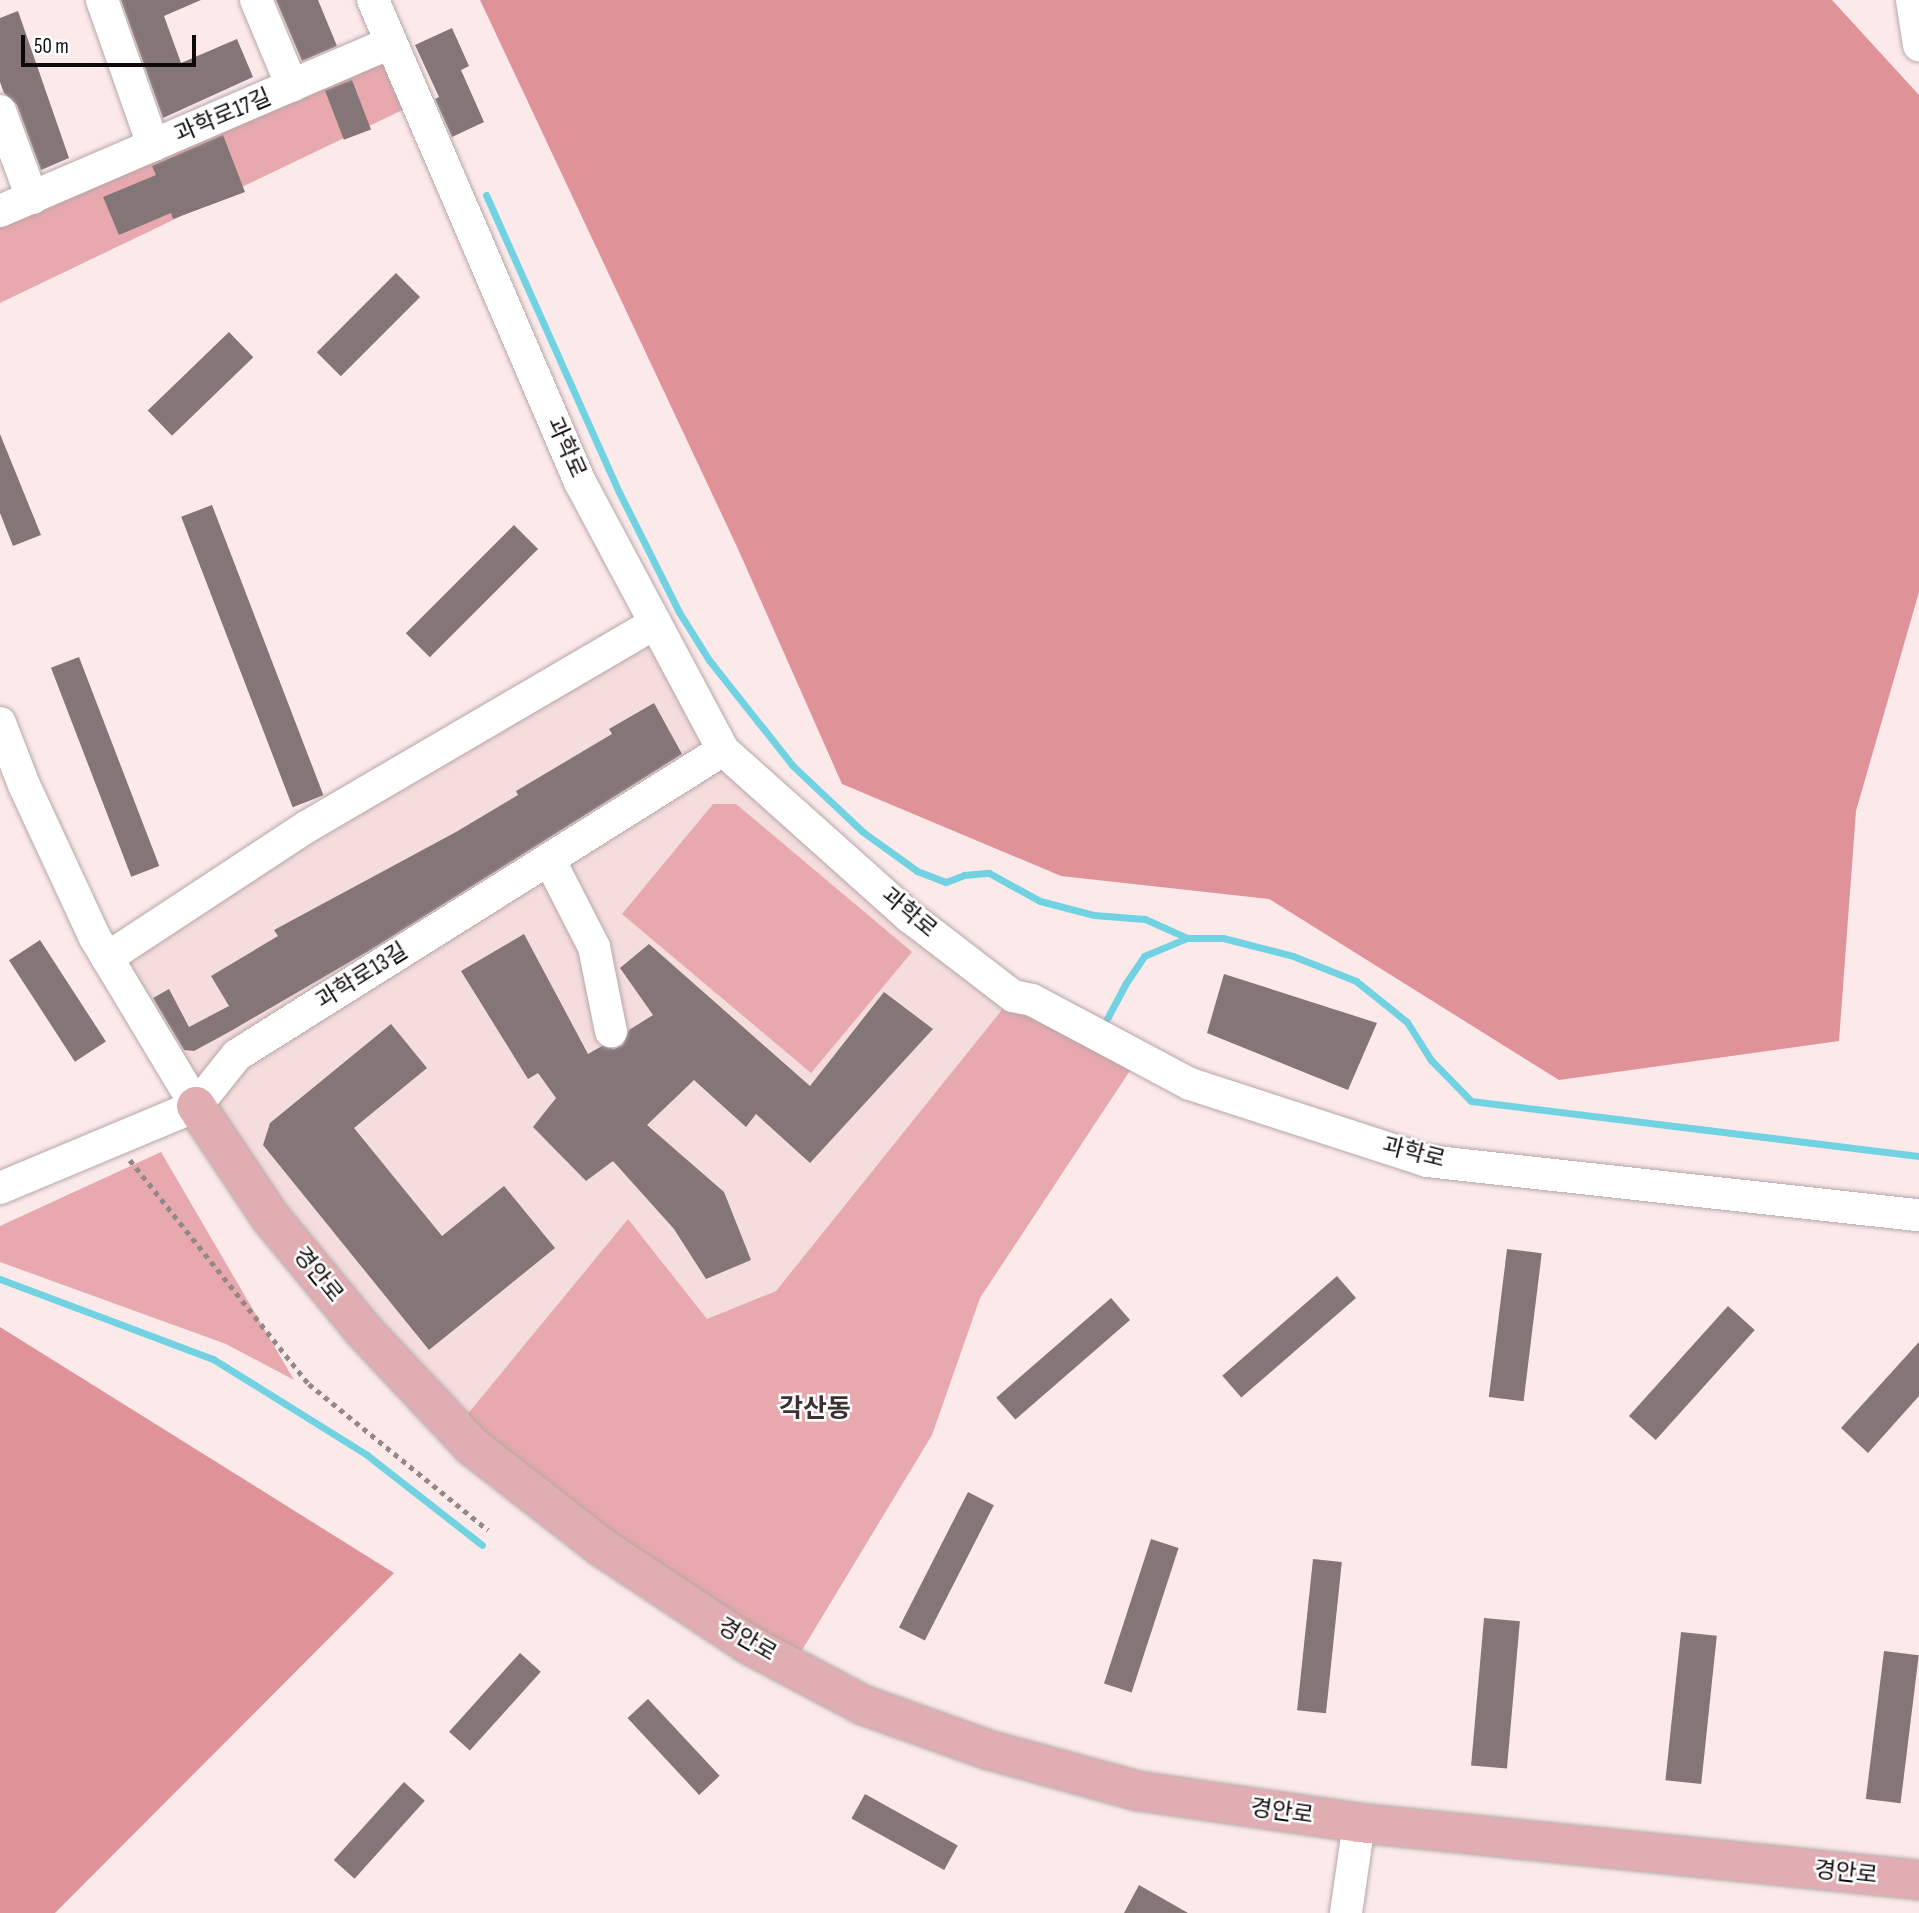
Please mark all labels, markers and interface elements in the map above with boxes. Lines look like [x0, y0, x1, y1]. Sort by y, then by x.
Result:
scale bar [24, 21, 200, 65]
text: 50 m [34, 34, 69, 59]
street label: 과학로17길 [171, 83, 275, 149]
street label: 과학로 [540, 413, 592, 483]
street label: 과학로 [876, 882, 942, 944]
street label: 과학로13길 [311, 937, 413, 1015]
street label: 과학로 [1380, 1132, 1448, 1174]
street label: 경안로 [287, 1242, 349, 1308]
district label: 각산동 [779, 1394, 851, 1426]
street label: 경안로 [713, 1612, 781, 1668]
street label: 경안로 [1249, 1794, 1315, 1830]
street label: 경안로 [1813, 1856, 1879, 1890]

